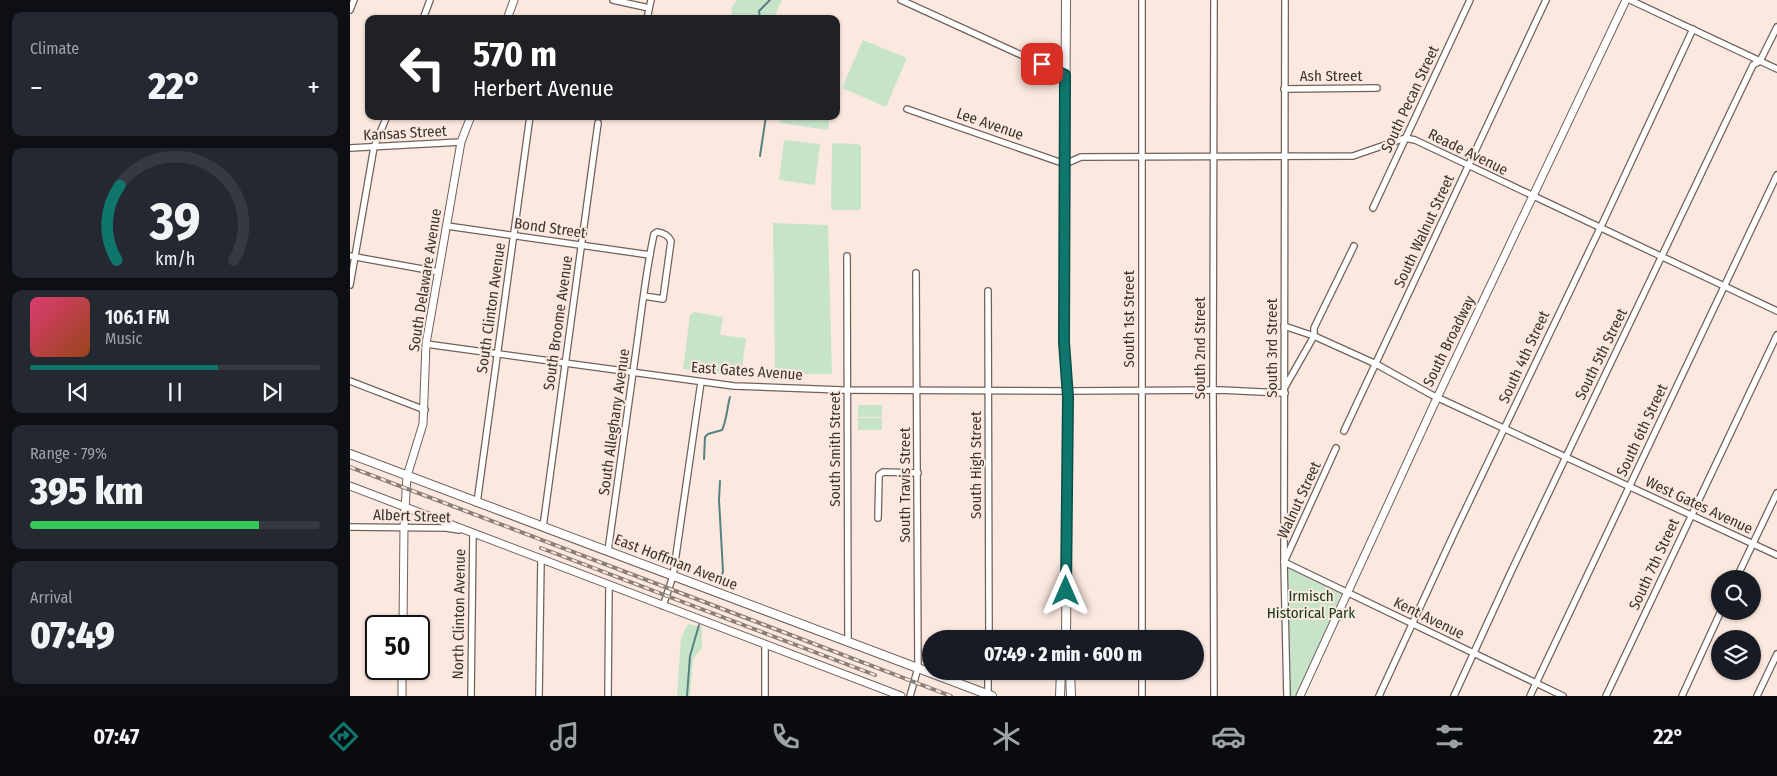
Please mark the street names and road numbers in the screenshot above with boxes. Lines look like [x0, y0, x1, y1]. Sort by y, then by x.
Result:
street label: South Pecan Street [1377, 42, 1443, 155]
street label: Ash Street [1300, 67, 1362, 85]
street label: Lee Avenue [954, 104, 1026, 144]
street label: Kansas Street [363, 122, 447, 144]
street label: Reade Avenue [1425, 125, 1511, 179]
street label: South Walnut Street [1390, 172, 1458, 290]
street label: South Delaware Avenue [405, 207, 445, 353]
street label: Bond Street [513, 214, 587, 242]
street label: South Clinton Avenue [473, 242, 509, 374]
street label: South Broome Avenue [540, 254, 576, 392]
street label: South 1st Street [1120, 270, 1138, 368]
street label: South Broadway [1419, 292, 1479, 389]
street label: South 2nd Street [1191, 297, 1209, 399]
street label: South 3rd Street [1263, 298, 1281, 398]
street label: South 5th Street [1571, 305, 1631, 403]
street label: South 4th Street [1495, 308, 1553, 406]
street label: South Alleghany Avenue [595, 347, 633, 497]
street label: East Gates Avenue [691, 358, 803, 384]
street label: South 6th Street [1613, 381, 1671, 479]
street label: South Smith Street [826, 391, 844, 507]
street label: South High Street [967, 411, 985, 519]
street label: South Travis Street [896, 427, 914, 543]
street label: Walnut Street [1273, 458, 1325, 541]
street label: West Gates Avenue [1642, 472, 1756, 538]
street label: Albert Street [373, 506, 451, 526]
street label: South 7th Street [1625, 515, 1683, 613]
street label: East Hoffman Avenue [612, 530, 740, 594]
street label: North Clinton Avenue [449, 548, 469, 680]
street label: Kent Avenue [1391, 593, 1467, 643]

